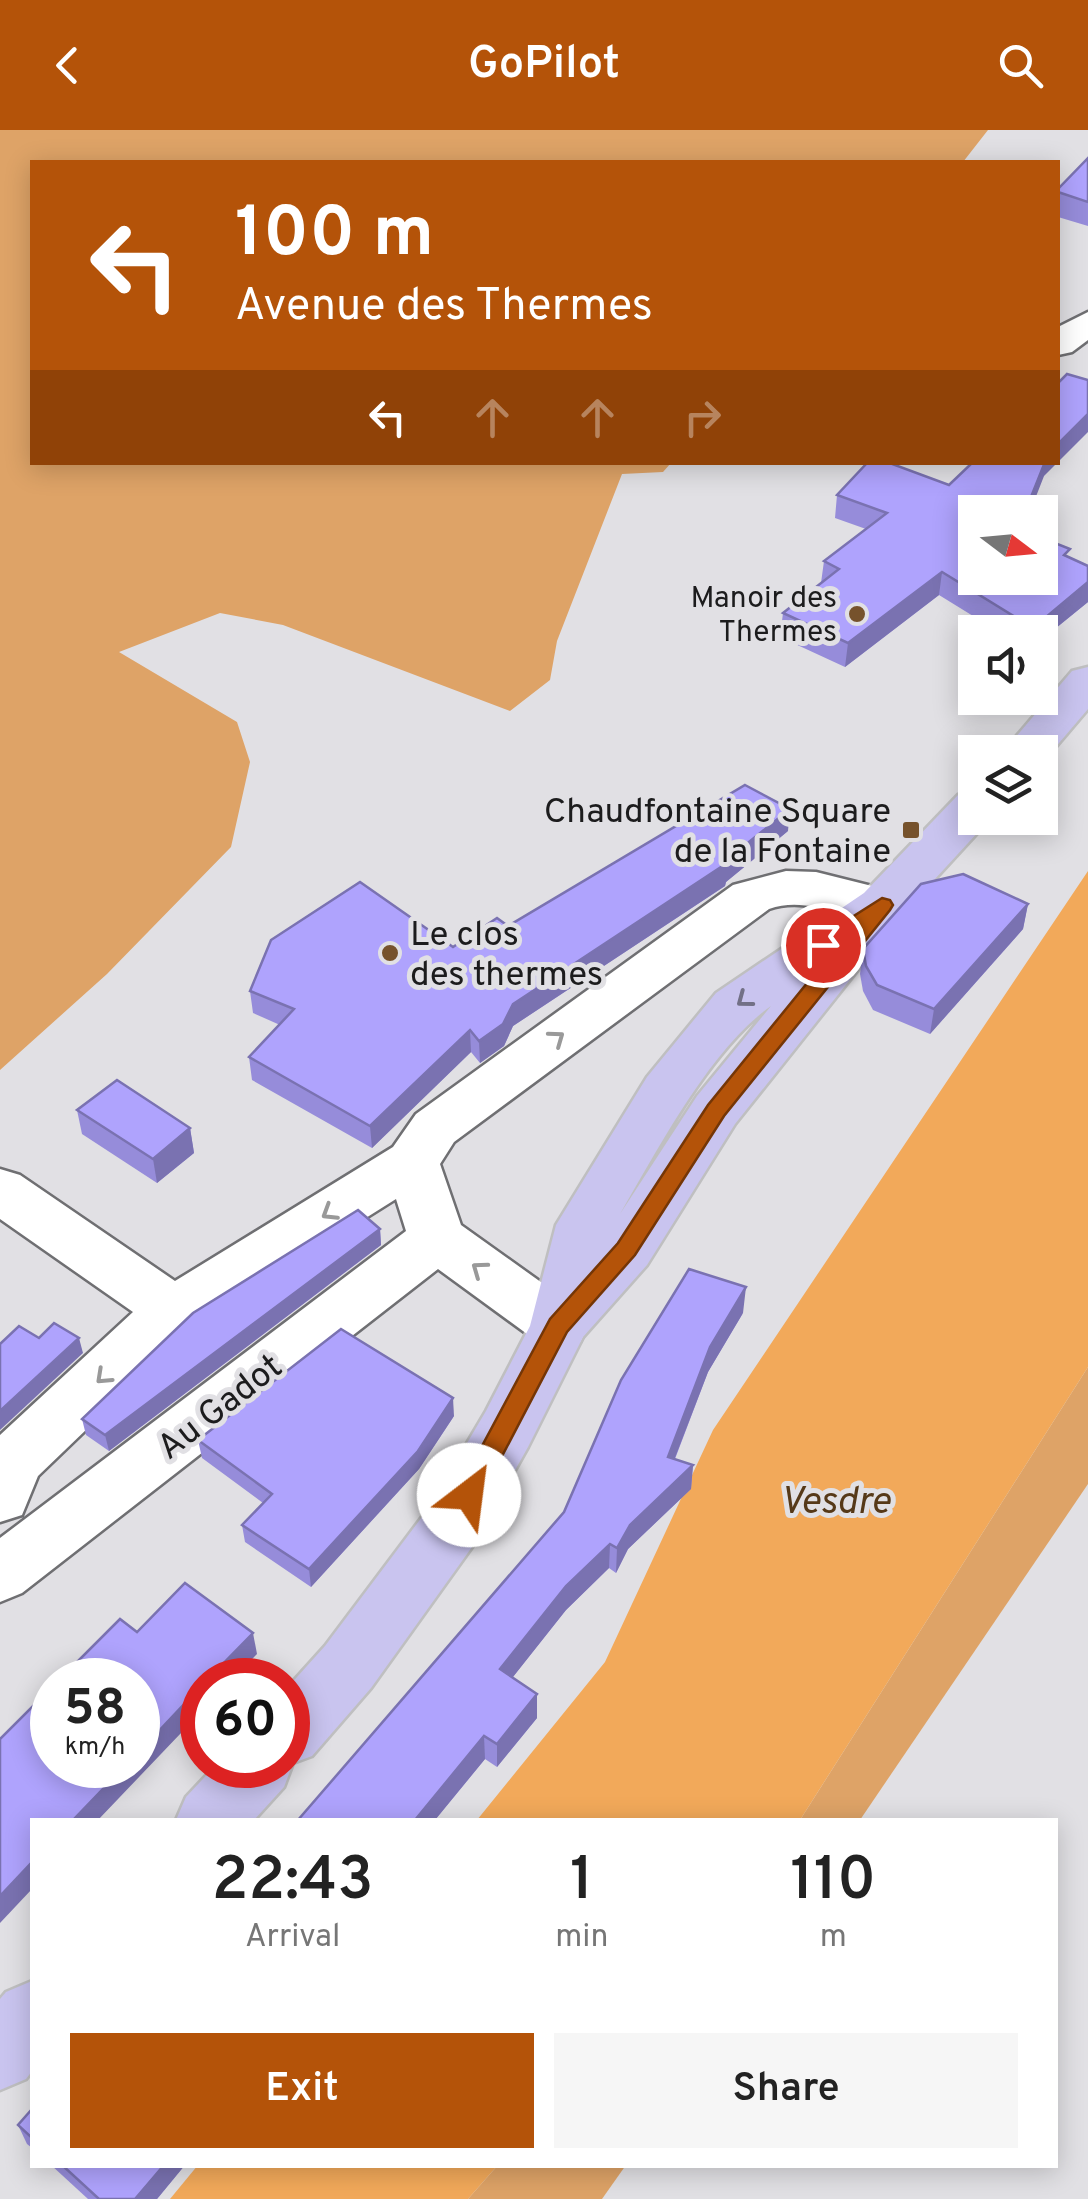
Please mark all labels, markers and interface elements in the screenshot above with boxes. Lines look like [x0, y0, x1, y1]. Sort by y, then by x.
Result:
text: GoPilot [468, 37, 620, 94]
icon: back [40, 38, 95, 93]
icon: search [993, 38, 1048, 93]
text: 100 m [235, 192, 434, 281]
icon: left [70, 200, 200, 330]
text: Avenue des Thermes [235, 279, 653, 336]
icon: left [360, 390, 415, 445]
icon: ahead [465, 390, 520, 445]
icon: ahead [570, 390, 625, 445]
icon: right [675, 390, 730, 445]
north arrow [958, 495, 1058, 595]
map controls [958, 495, 1058, 835]
place label: Manoir des Thermes [690, 581, 837, 652]
marker: Manoir des Thermes [846, 603, 868, 625]
button: sound [958, 615, 1058, 715]
button: layers [958, 735, 1058, 835]
place label: Chaudfontaine Square de la Fontaine [544, 791, 891, 875]
marker: Chaudfontaine Square de la Fontaine [900, 819, 922, 841]
pin [781, 903, 866, 988]
place label: Le clos des thermes [410, 914, 603, 998]
icon: arrive [796, 918, 851, 973]
marker: Le clos des thermes [379, 942, 401, 964]
one-way arrow [738, 988, 756, 1005]
one-way arrow [546, 1033, 564, 1050]
one-way arrow [322, 1201, 340, 1220]
one-way arrow [472, 1263, 490, 1281]
street label: Au Gadot [150, 1346, 292, 1471]
one-way arrow [96, 1365, 114, 1383]
position arrow [417, 1443, 521, 1547]
water label: Vesdre [780, 1479, 891, 1528]
speed limit sign: 60 [180, 1658, 310, 1788]
text: 58 [64, 1679, 126, 1742]
text: km/h [65, 1732, 125, 1764]
text: 22:43 [212, 1845, 373, 1921]
text: 1 [570, 1845, 594, 1921]
text: 110 [790, 1845, 876, 1921]
text: Arrival [245, 1918, 340, 1958]
text: min [555, 1918, 608, 1958]
text: m [820, 1918, 847, 1958]
button: Exit [70, 2033, 534, 2148]
button: Share [554, 2033, 1018, 2148]

